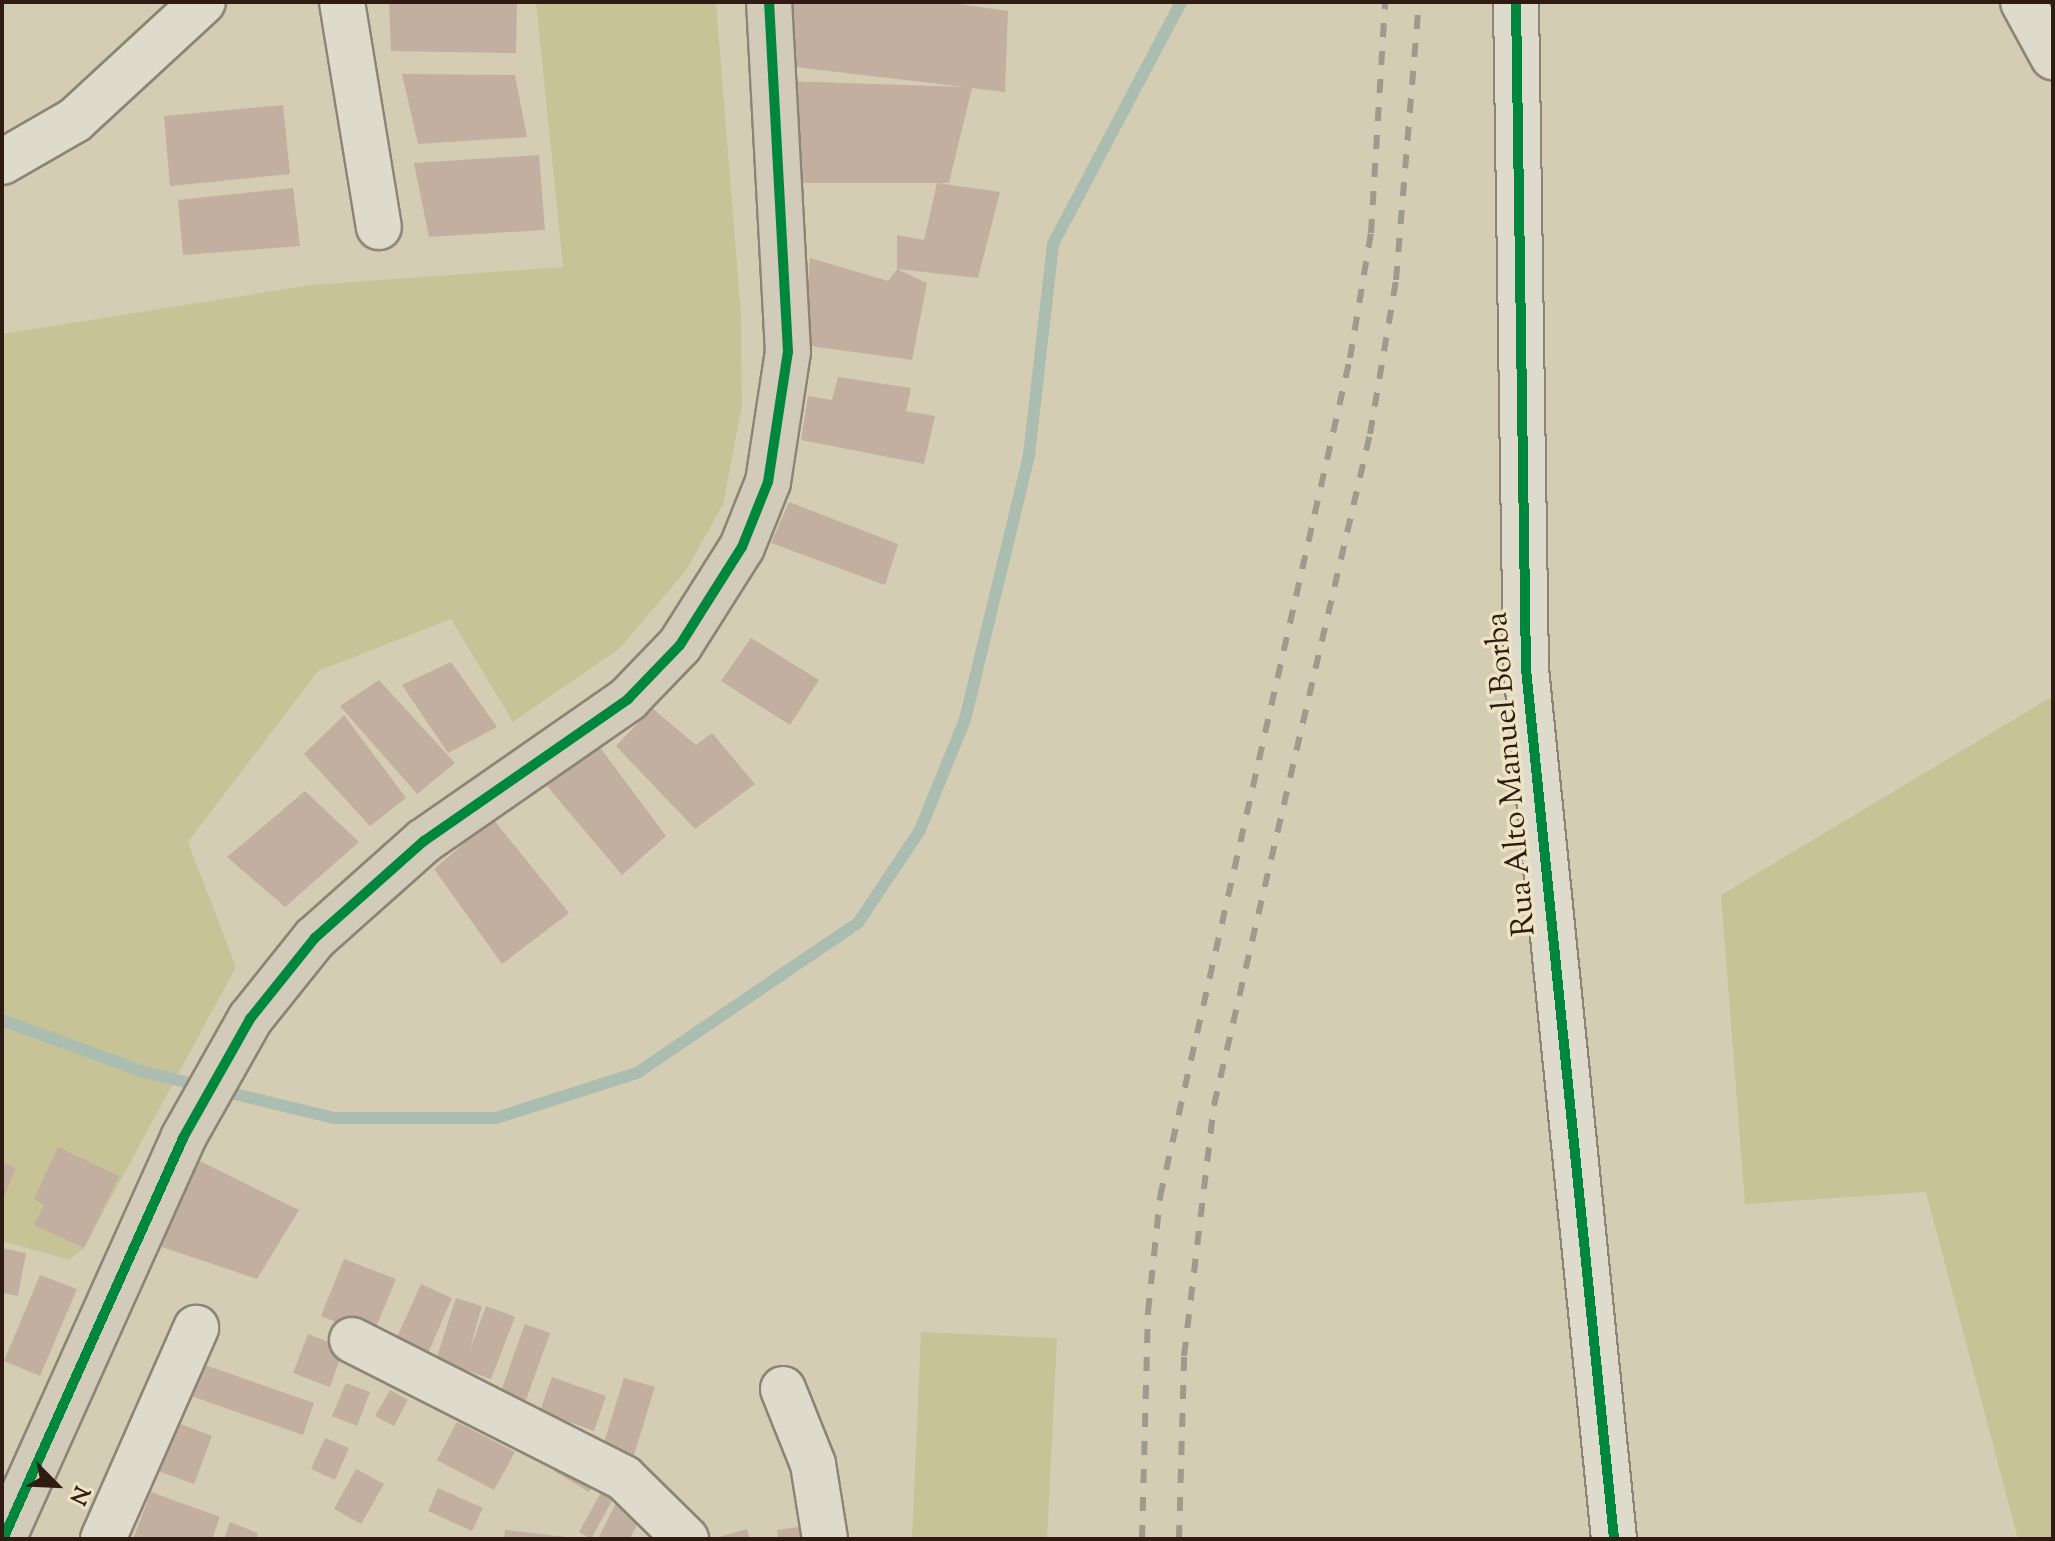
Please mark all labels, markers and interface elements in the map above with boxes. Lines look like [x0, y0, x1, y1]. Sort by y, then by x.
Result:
street label: Rua Alto Manuel Borba [1479, 610, 1545, 938]
north arrow [16, 1445, 96, 1525]
text: N [60, 1480, 96, 1509]

